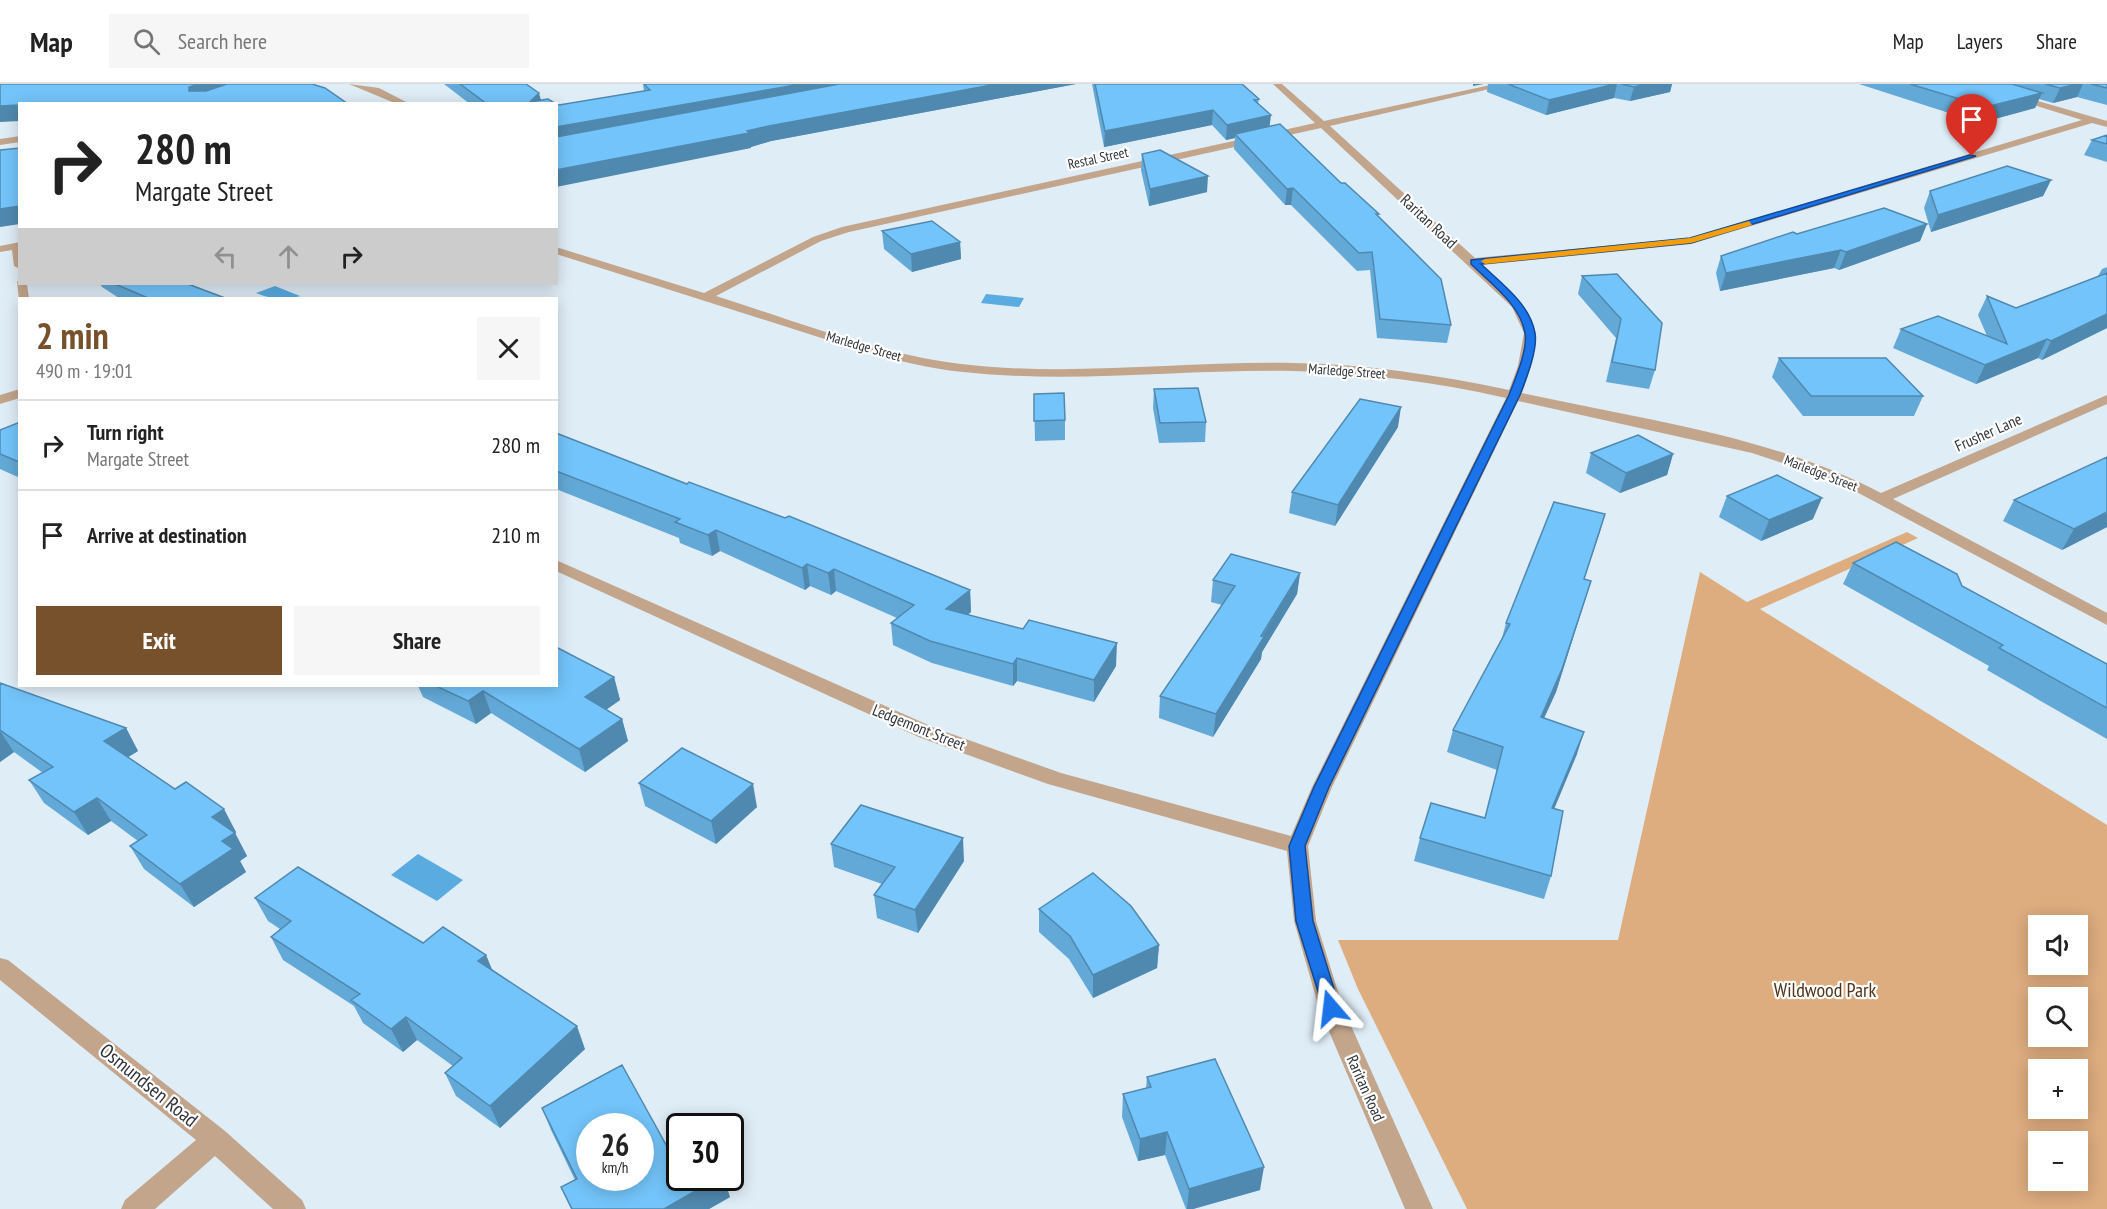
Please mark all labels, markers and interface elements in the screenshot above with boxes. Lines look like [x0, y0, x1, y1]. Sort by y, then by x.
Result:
search box [109, 14, 529, 68]
text: Map [30, 23, 73, 60]
icon: search [130, 25, 163, 58]
text: Search here [178, 27, 267, 55]
text: Map [1893, 28, 1924, 55]
text: Layers [1957, 28, 2003, 55]
text: Share [2036, 28, 2077, 55]
pin [1946, 94, 1997, 156]
icon: arrive [1955, 103, 1988, 136]
text: 280 m [135, 121, 232, 176]
icon: right [36, 126, 114, 204]
street label: Restal Street [1066, 143, 1130, 173]
text: Margate Street [135, 174, 273, 208]
street label: Raritan Road [1396, 190, 1462, 252]
icon: left [209, 240, 242, 273]
icon: ahead [272, 240, 305, 273]
icon: right [335, 240, 368, 273]
text: 2 min [36, 312, 109, 359]
button: close [477, 317, 540, 380]
street label: Marledge Street [824, 327, 904, 365]
text: 490 m · 19:01 [36, 358, 133, 384]
street label: Marledge Street [1308, 359, 1386, 383]
street label: Frusher Lane [1951, 408, 2025, 456]
text: Turn right [87, 418, 164, 446]
icon: right [36, 429, 69, 462]
text: 280 m [491, 431, 540, 459]
text: Margate Street [87, 446, 189, 472]
street label: Marledge Street [1782, 451, 1860, 495]
icon: arrive [36, 519, 69, 552]
text: Arrive at destination [87, 521, 247, 549]
text: 210 m [491, 521, 540, 549]
button: Exit [36, 606, 282, 675]
button: Share [294, 606, 540, 675]
street label: Ledgemont Street [870, 699, 969, 755]
map controls [2028, 915, 2088, 1191]
button: sound [2028, 915, 2088, 975]
position arrow [1299, 976, 1363, 1040]
park label: Wildwood Park [1774, 977, 1877, 1003]
button: search [2028, 987, 2088, 1047]
street label: Osmundsen Road [95, 1037, 203, 1133]
street label: Raritan Road [1343, 1052, 1389, 1124]
button: + [2028, 1059, 2088, 1119]
speed limit sign: 30 [666, 1113, 744, 1191]
text: 26 [601, 1125, 629, 1164]
button: − [2028, 1131, 2088, 1191]
text: km/h [602, 1158, 628, 1177]

